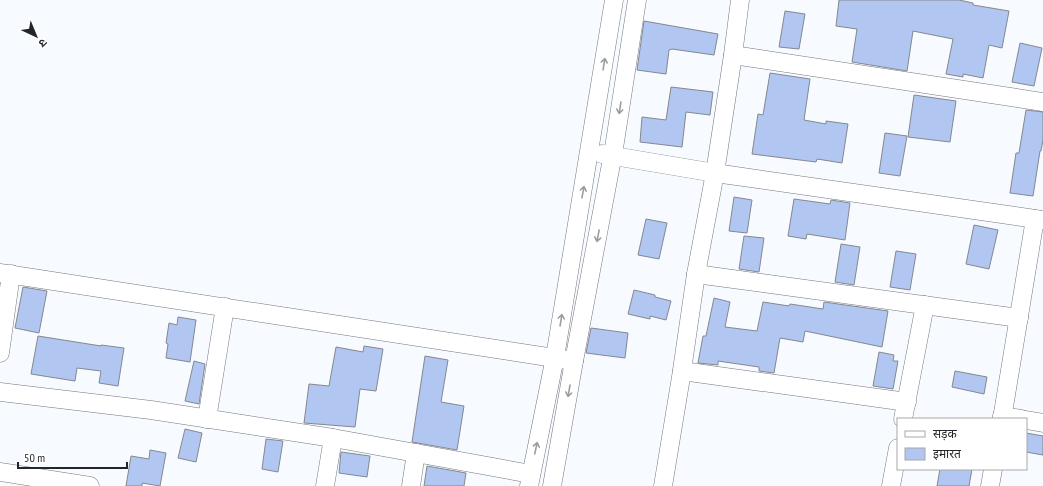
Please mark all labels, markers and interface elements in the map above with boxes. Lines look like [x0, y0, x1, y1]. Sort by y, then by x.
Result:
north arrow [16, 16, 56, 56]
text: उ [35, 36, 50, 51]
one-way arrow [600, 58, 608, 71]
one-way arrow [616, 101, 624, 114]
one-way arrow [579, 186, 587, 199]
one-way arrow [593, 229, 601, 242]
one-way arrow [557, 314, 565, 327]
one-way arrow [565, 384, 573, 397]
legend [897, 418, 1027, 470]
text: सड़क [933, 426, 958, 441]
one-way arrow [532, 442, 540, 455]
scale bar [18, 444, 127, 470]
text: इमारत [933, 446, 962, 461]
text: 50 m [24, 450, 45, 465]

